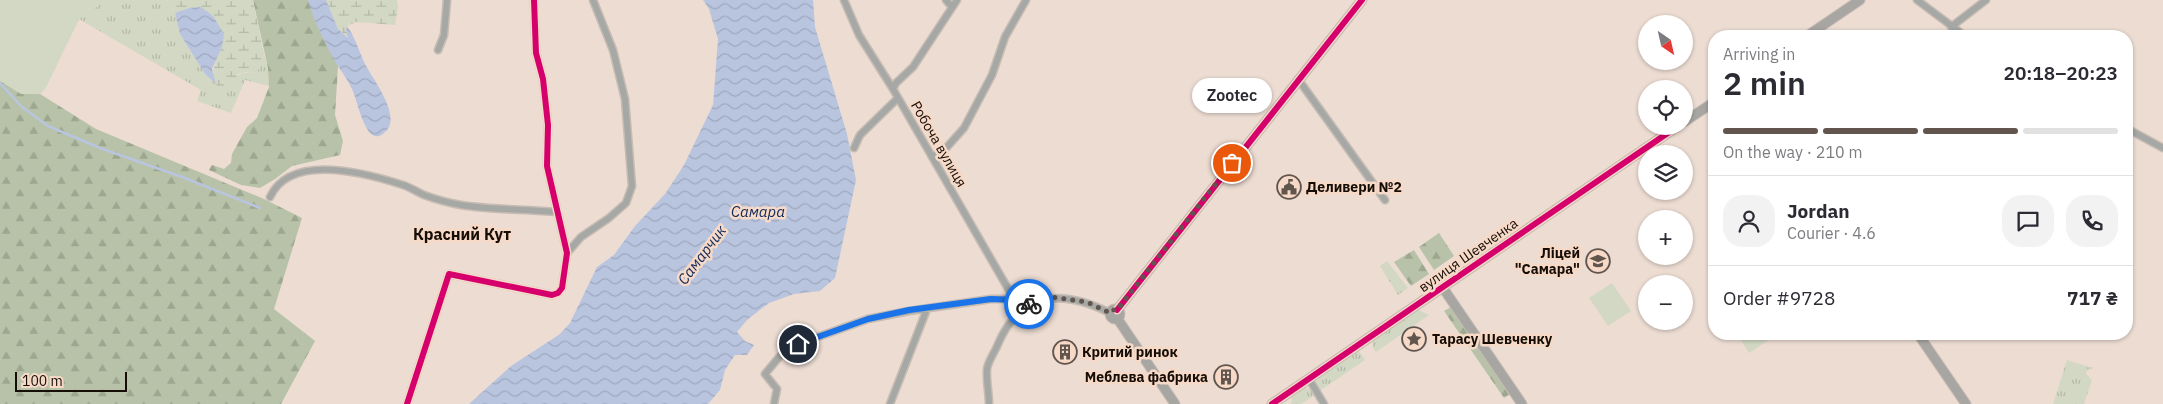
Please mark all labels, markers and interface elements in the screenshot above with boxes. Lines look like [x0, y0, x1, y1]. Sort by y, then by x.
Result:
north arrow [1638, 15, 1692, 70]
map controls [1638, 15, 1693, 330]
text: Arriving in [1723, 44, 1795, 64]
text: 20:18–20:23 [2004, 61, 2118, 85]
text: 2 min [1723, 62, 1806, 104]
callout: Zootec [1192, 78, 1272, 113]
button: locate [1638, 80, 1693, 135]
text: Zootec [1207, 85, 1257, 105]
street label: Робоча вулиця [907, 98, 971, 190]
pin [1211, 142, 1253, 184]
text: On the way · 210 m [1723, 142, 1862, 162]
button: layers [1638, 145, 1693, 200]
icon: bag [1218, 149, 1246, 177]
public building icon: Деливери №2 [1276, 174, 1302, 200]
place label: Деливери №2 [1306, 178, 1402, 196]
button: person [1723, 195, 1775, 247]
button: chat [2002, 195, 2054, 247]
button: phone [2066, 195, 2118, 247]
text: Jordan [1787, 199, 1850, 223]
water label: Самара [731, 202, 785, 221]
button: + [1638, 210, 1693, 265]
street label: вулиця Шевченка [1415, 214, 1522, 296]
water label: Самарчик [673, 221, 731, 288]
text: Courier · 4.6 [1787, 223, 1876, 243]
district label: Красний Кут [413, 224, 511, 244]
place label: Ліцей "Самара" [1515, 244, 1580, 278]
school or university icon: Ліцей "Самара" [1585, 248, 1611, 274]
button: − [1638, 275, 1693, 330]
courier [1004, 279, 1054, 329]
text: Order #9728 [1723, 286, 1835, 310]
text: 717 ₴ [2067, 286, 2118, 310]
icon: bike [1015, 290, 1043, 318]
pin [777, 323, 819, 365]
place icon: Тарасу Шевченку [1401, 326, 1427, 352]
icon: home [784, 330, 812, 358]
place label: Тарасу Шевченку [1432, 330, 1553, 348]
building icon: Критий ринок [1052, 339, 1078, 365]
place label: Критий ринок [1082, 343, 1178, 361]
building icon: Меблева фабрика [1213, 364, 1239, 390]
place label: Меблева фабрика [1085, 368, 1208, 386]
scale bar [15, 369, 128, 392]
text: 100 m [22, 372, 63, 390]

